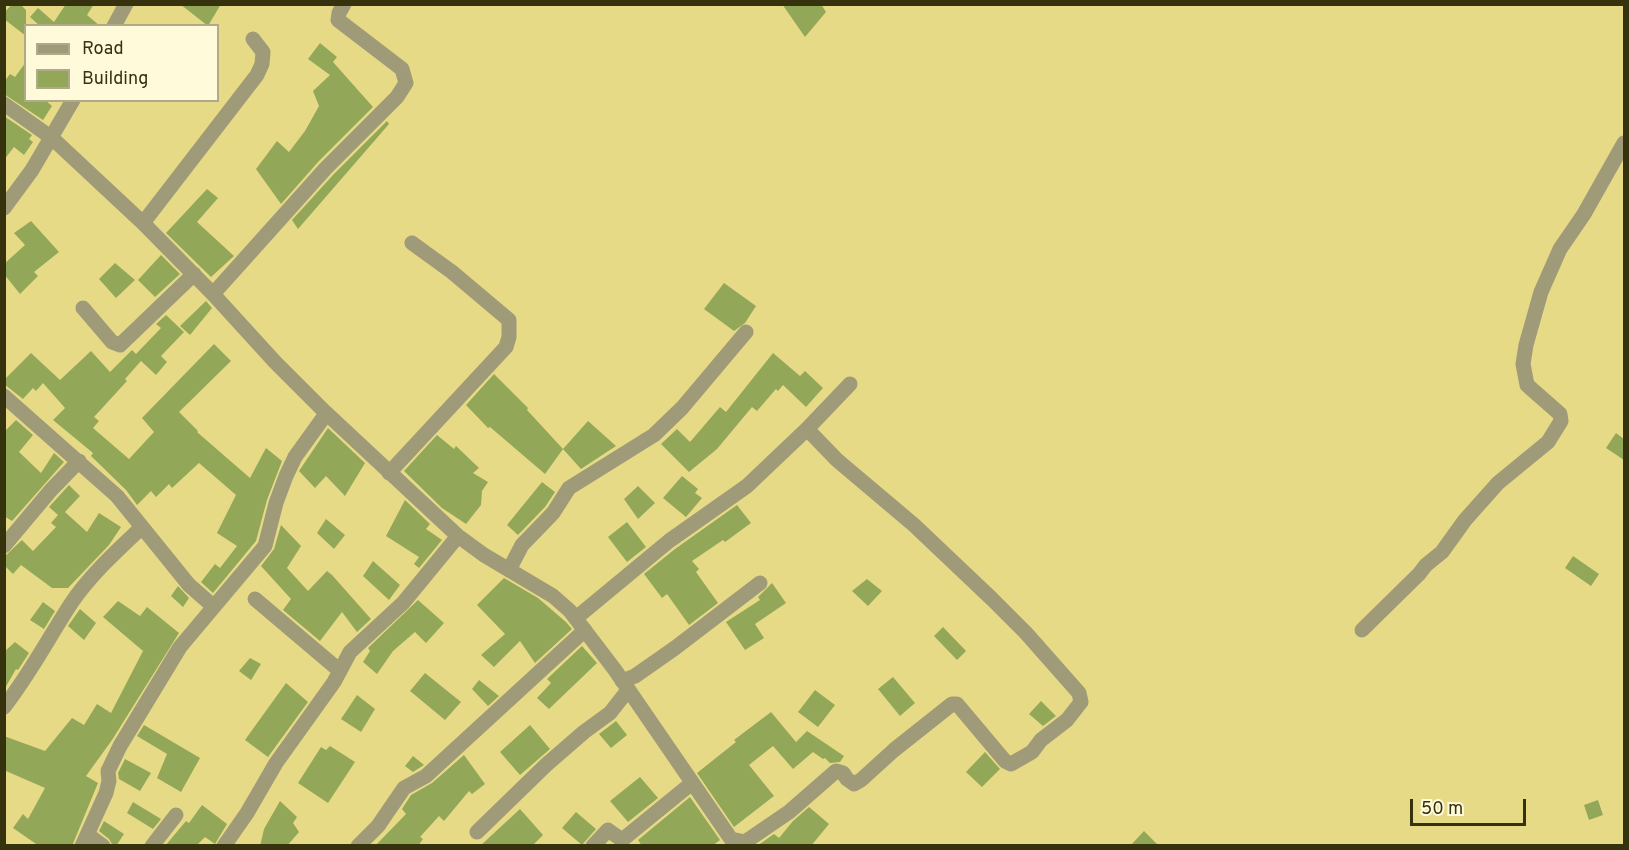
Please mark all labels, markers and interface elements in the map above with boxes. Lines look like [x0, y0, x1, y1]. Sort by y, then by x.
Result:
legend [24, 24, 219, 102]
text: Road [82, 38, 124, 61]
text: Building [82, 68, 148, 91]
scale bar [1413, 787, 1528, 825]
text: 50 m [1421, 798, 1463, 821]

